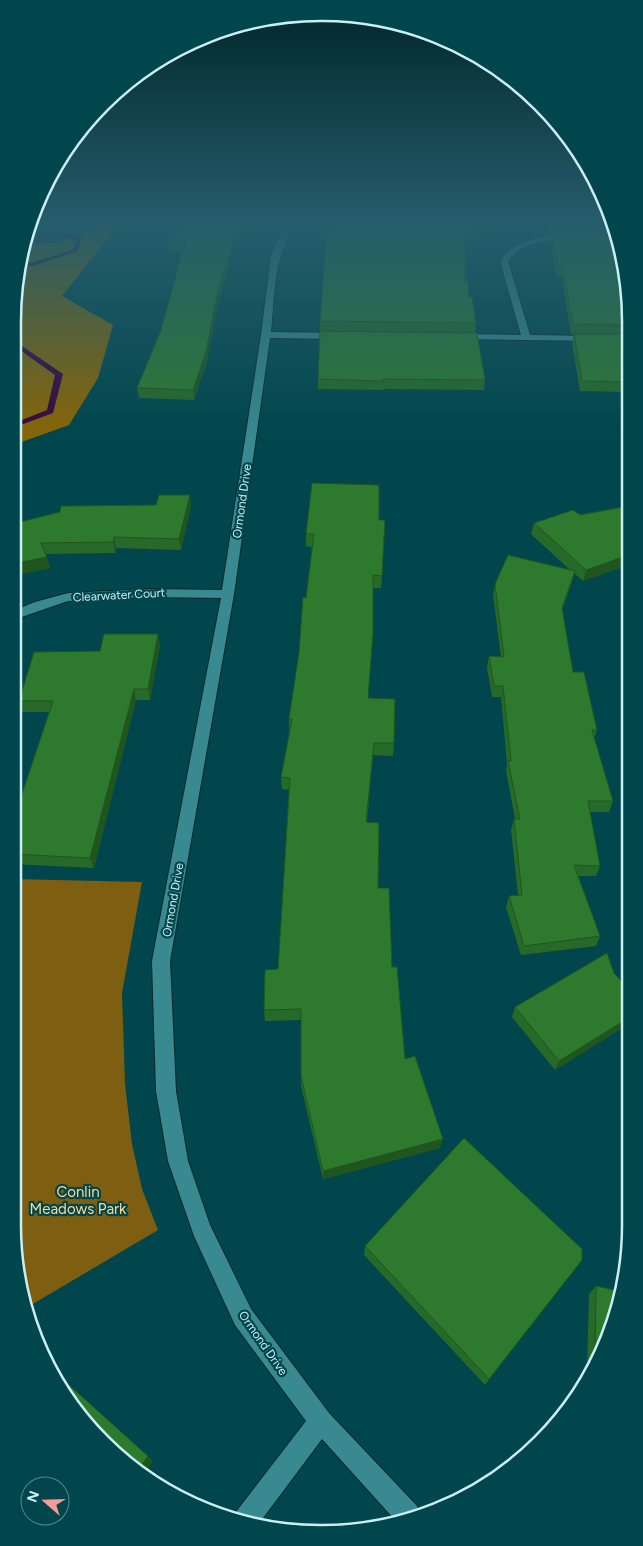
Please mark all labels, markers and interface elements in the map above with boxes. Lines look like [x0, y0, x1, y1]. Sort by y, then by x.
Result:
street label: Ormond Drive [230, 462, 254, 539]
street label: Clearwater Court [73, 586, 166, 604]
street label: Ormond Drive [160, 861, 186, 938]
park label: Conlin Meadows Park [30, 1183, 127, 1218]
street label: Ormond Drive [236, 1308, 290, 1378]
north arrow [20, 1476, 70, 1526]
text: N [23, 1489, 43, 1505]

